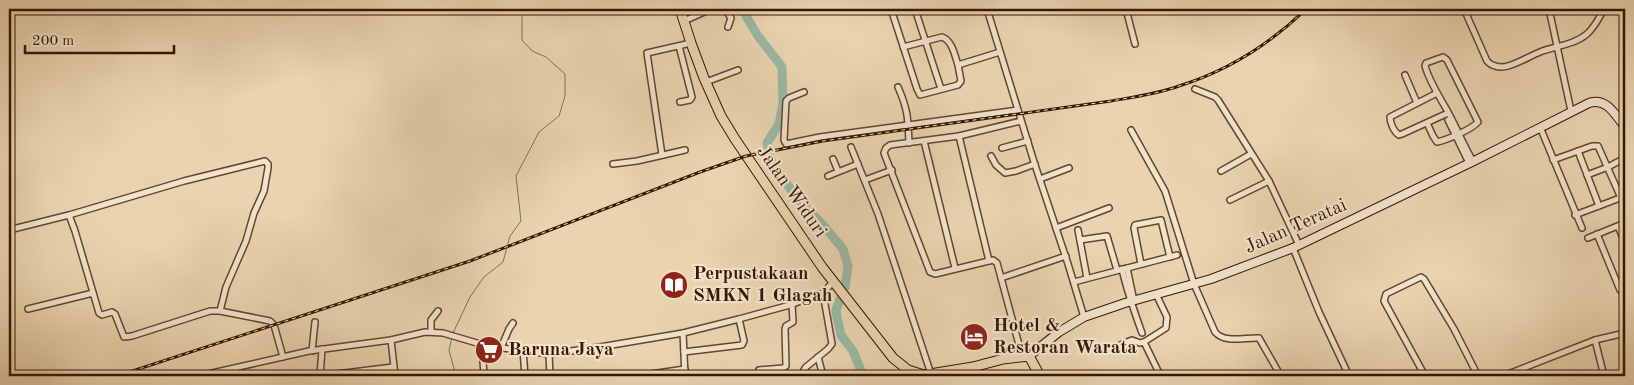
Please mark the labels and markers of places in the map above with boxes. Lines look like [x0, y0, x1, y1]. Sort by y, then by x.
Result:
place label: Perpustakaan SMKN 1 Glagah [693, 265, 833, 306]
library icon: Perpustakaan SMKN 1 Glagah [659, 270, 689, 300]
place label: Hotel & Restoran Warata [993, 317, 1137, 358]
hotel icon: Hotel & Restoran Warata [959, 322, 989, 352]
supermarket icon: Baruna Jaya [474, 335, 504, 365]
place label: Baruna Jaya [508, 341, 614, 360]

